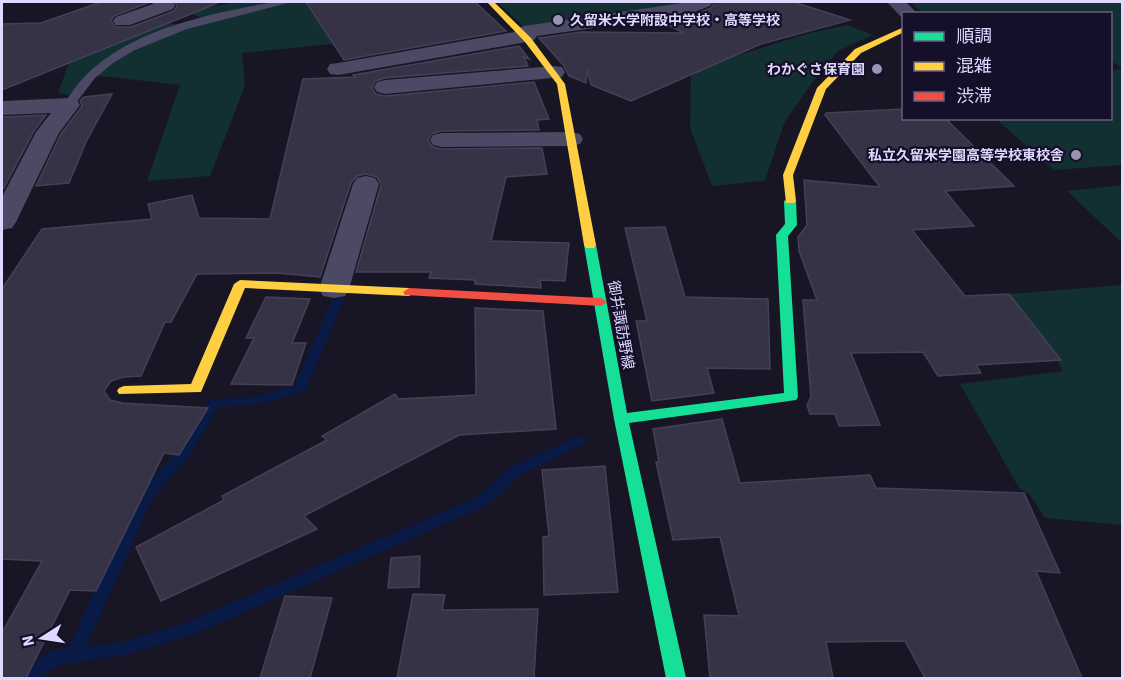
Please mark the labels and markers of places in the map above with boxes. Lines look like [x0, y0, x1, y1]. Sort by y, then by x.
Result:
place label: 久留米大学附設中学校・高等学校 [570, 11, 780, 31]
marker: 久留米大学附設中学校・高等学校 [551, 13, 565, 27]
place label: わかぐさ保育園 [767, 60, 865, 80]
marker: わかぐさ保育園 [870, 62, 884, 76]
place label: 私立久留米学園高等学校東校舎 [868, 146, 1064, 166]
marker: 私立久留米学園高等学校東校舎 [1069, 148, 1083, 162]

